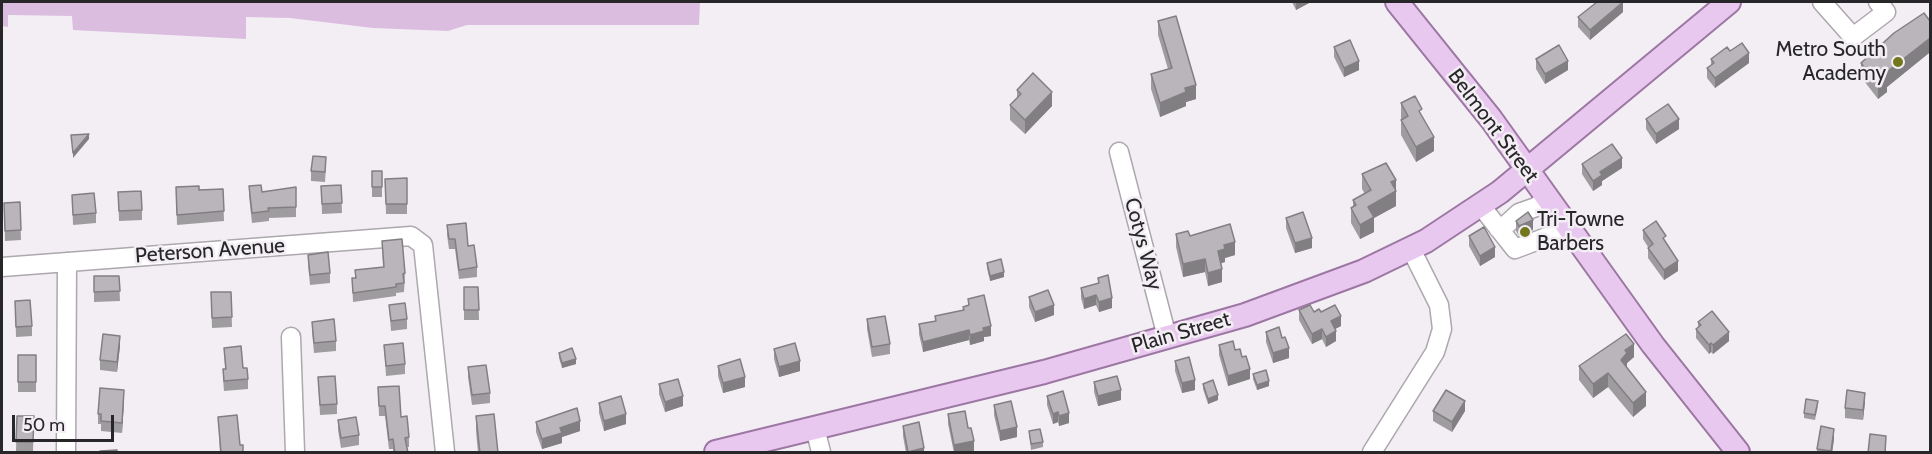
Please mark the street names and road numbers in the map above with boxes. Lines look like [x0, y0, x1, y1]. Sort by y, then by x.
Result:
street label: Belmont Street [1442, 64, 1544, 188]
street label: Cotys Way [1119, 195, 1167, 293]
street label: Peterson Avenue [134, 233, 286, 269]
street label: Plain Street [1129, 307, 1233, 359]

